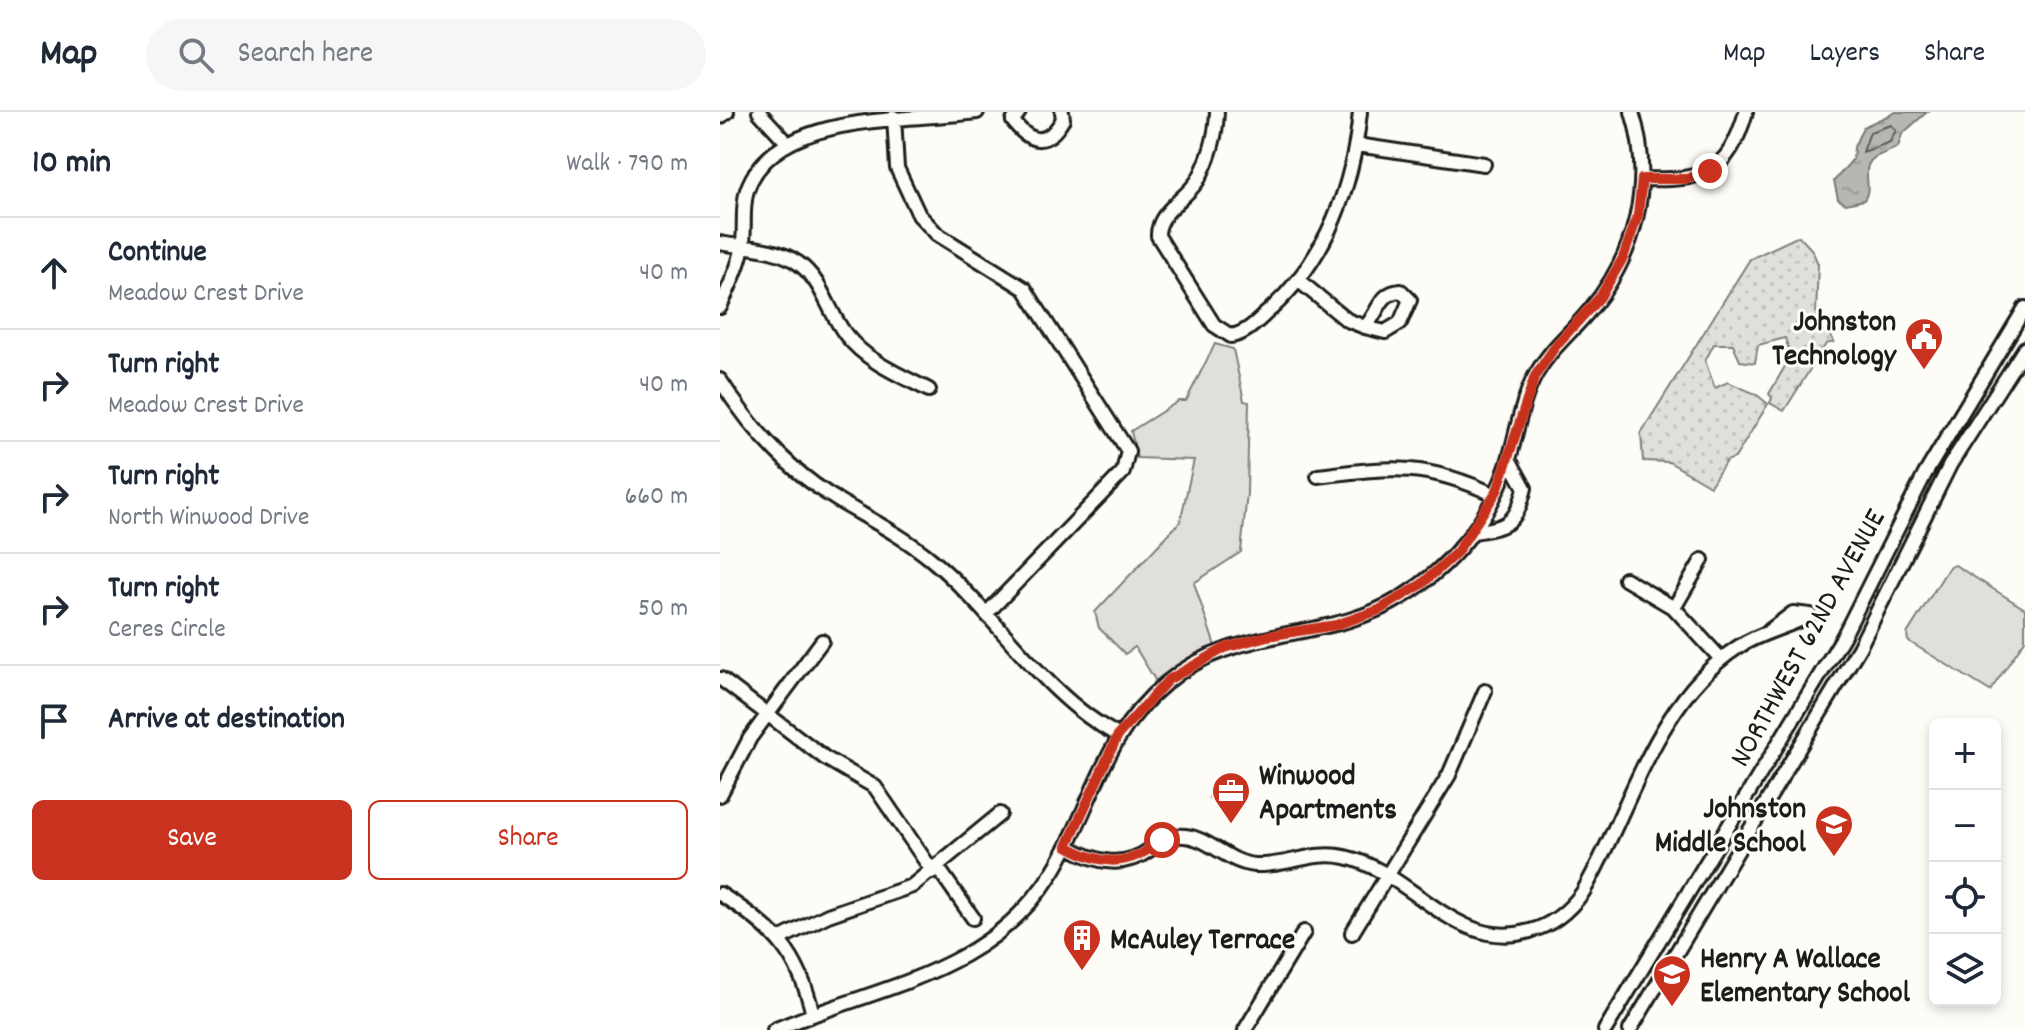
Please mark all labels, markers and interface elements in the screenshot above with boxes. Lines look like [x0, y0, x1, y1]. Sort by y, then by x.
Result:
search box [146, 19, 706, 91]
text: Map [40, 28, 98, 83]
icon: search [174, 33, 218, 77]
text: Search here [238, 34, 373, 77]
text: Map [1723, 35, 1766, 75]
text: Layers [1810, 35, 1880, 75]
text: Share [1924, 35, 1985, 75]
text: 10 min [32, 140, 111, 189]
text: Walk · 790 m [566, 146, 688, 183]
route end [1692, 153, 1728, 189]
text: Continue [108, 233, 207, 276]
icon: ahead [32, 251, 76, 295]
text: 40 m [639, 255, 688, 292]
text: Meadow Crest Drive [108, 276, 304, 313]
place label: Johnston Technology [1772, 303, 1898, 380]
public building icon: Johnston Technology [1903, 316, 1945, 371]
text: Turn right [108, 345, 219, 388]
icon: right [32, 363, 76, 407]
text: 40 m [639, 367, 688, 404]
text: Meadow Crest Drive [108, 388, 304, 425]
text: Turn right [108, 457, 219, 500]
icon: right [32, 475, 76, 519]
text: 660 m [625, 479, 688, 516]
text: North Winwood Drive [108, 500, 309, 537]
street label: NORTHWEST 62ND AVENUE [1721, 502, 1899, 776]
text: Turn right [108, 569, 219, 612]
icon: right [32, 587, 76, 631]
text: 50 m [638, 591, 688, 628]
text: Ceres Circle [108, 612, 226, 649]
icon: arrive [32, 699, 76, 743]
text: Arrive at destination [108, 700, 345, 743]
map controls [1929, 718, 2001, 1006]
button: + [1929, 718, 2001, 790]
place label: Winwood Apartments [1259, 757, 1397, 834]
office icon: Winwood Apartments [1210, 770, 1252, 825]
place label: Johnston Middle School [1655, 790, 1807, 867]
button: − [1929, 790, 2001, 862]
button: Save [32, 800, 352, 880]
button: Share [368, 800, 688, 880]
school or university icon: Johnston Middle School [1813, 803, 1855, 858]
route start [1144, 822, 1180, 858]
button: locate [1929, 862, 2001, 934]
building icon: McAuley Terrace [1061, 917, 1103, 972]
place label: McAuley Terrace [1110, 921, 1295, 964]
button: layers [1929, 934, 2001, 1006]
place label: Henry A Wallace Elementary School [1700, 940, 1911, 1017]
school or university icon: Henry A Wallace Elementary School [1651, 953, 1693, 1008]

